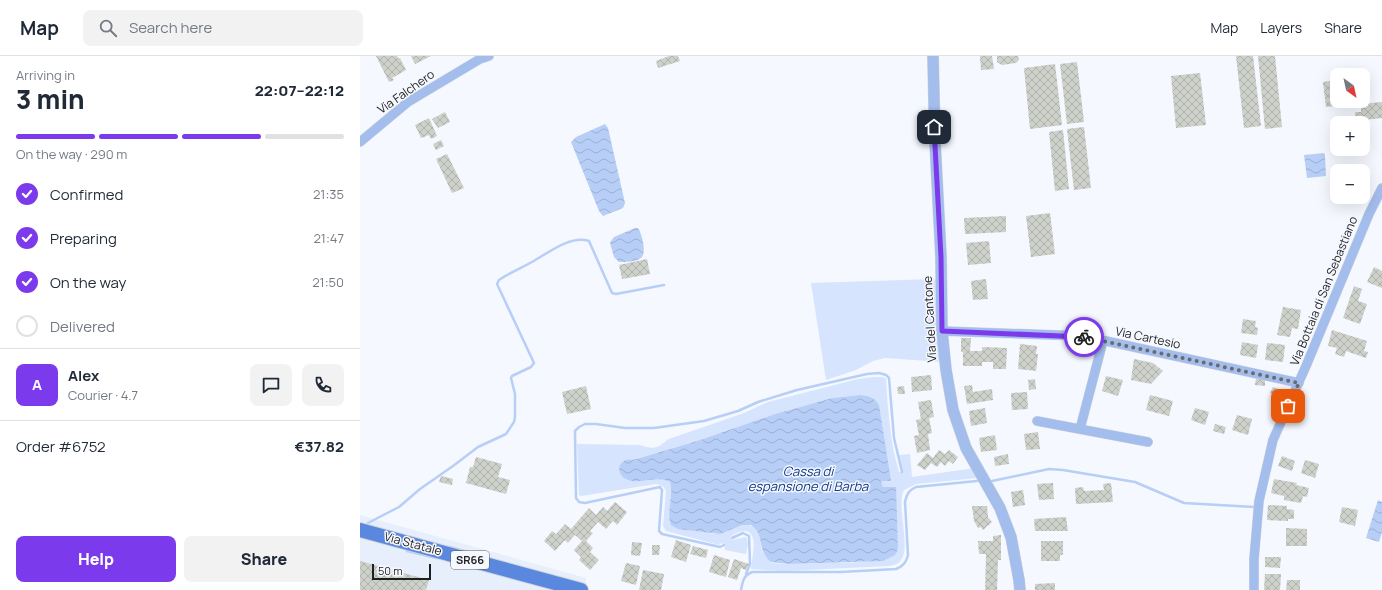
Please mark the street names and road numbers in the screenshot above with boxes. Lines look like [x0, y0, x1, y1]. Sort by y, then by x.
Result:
street label: Via Falchero [374, 66, 438, 118]
street label: Via Bottaia di San Sebastiano [1286, 214, 1361, 368]
street label: Via del Cantone [919, 275, 940, 363]
street label: Via Cartesio [1114, 322, 1182, 353]
street label: Via Statale [382, 528, 444, 559]
road number: SR66 [451, 551, 489, 569]

